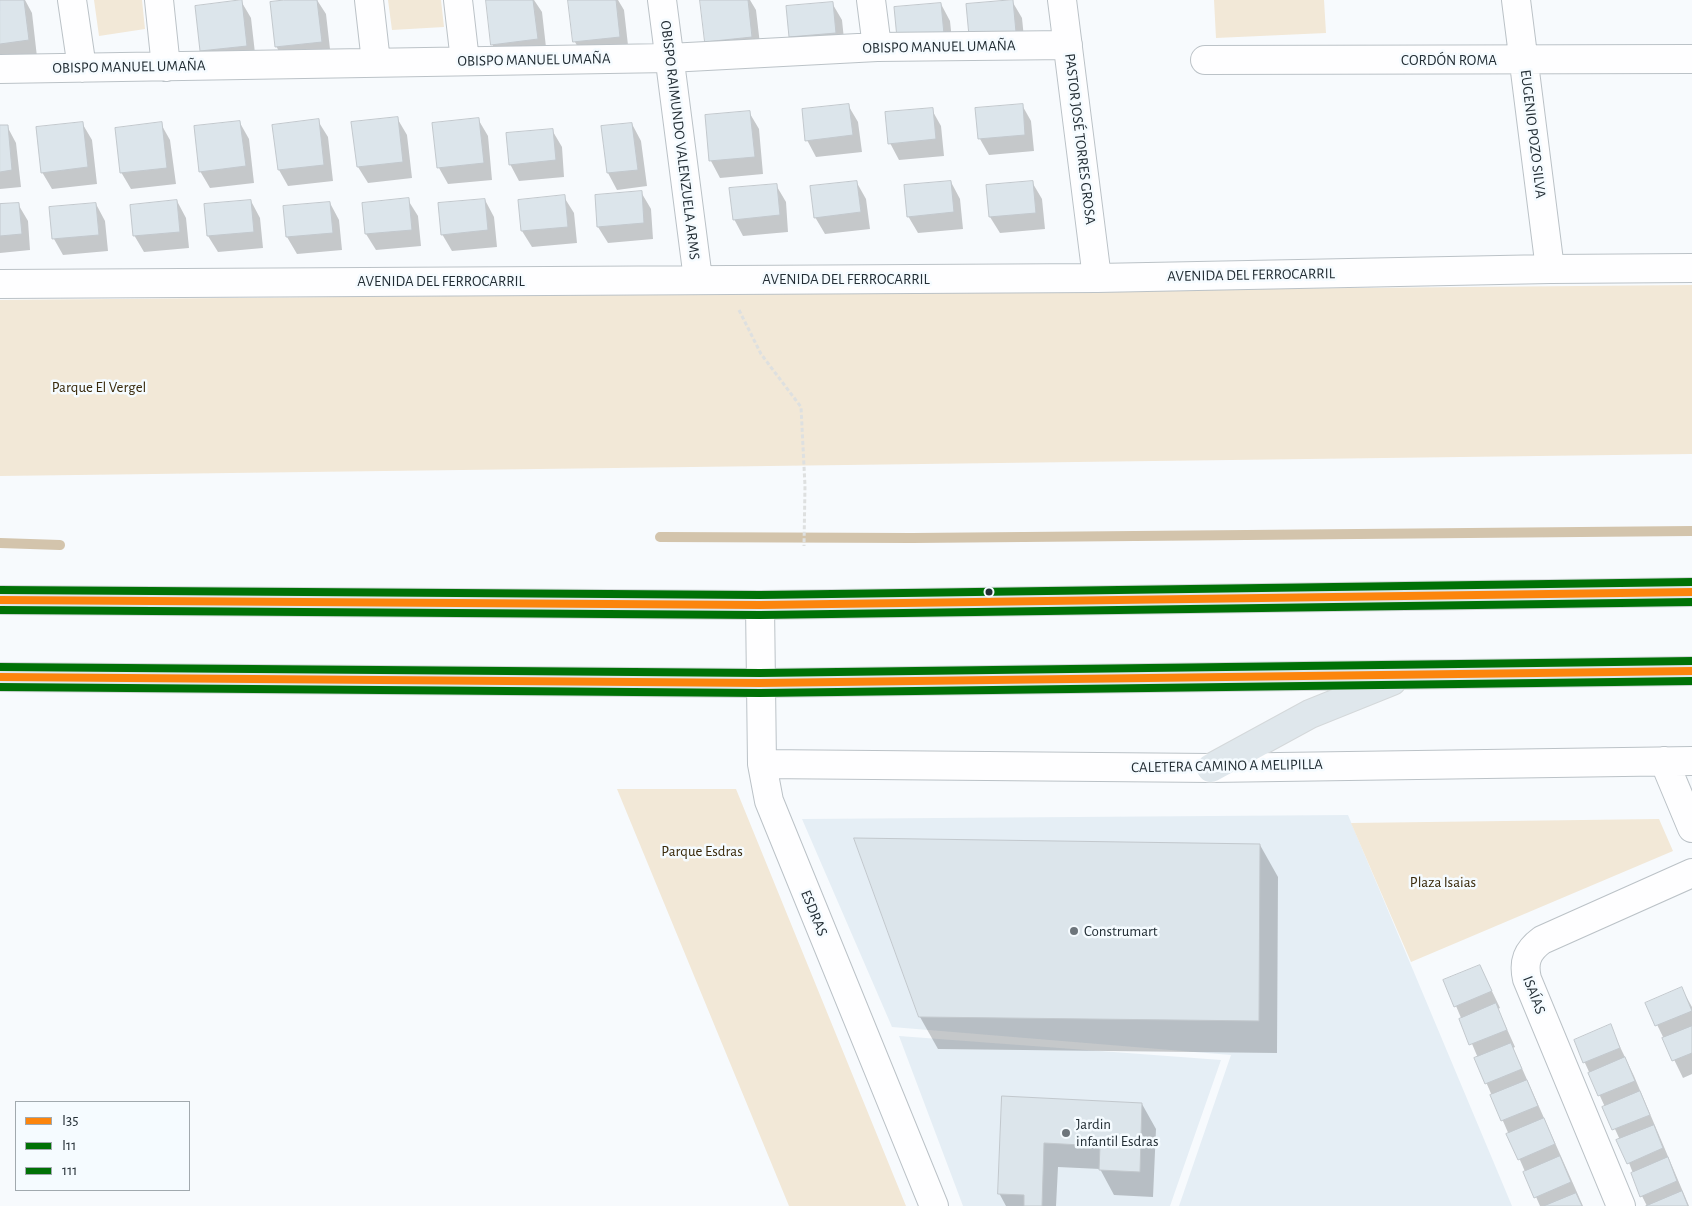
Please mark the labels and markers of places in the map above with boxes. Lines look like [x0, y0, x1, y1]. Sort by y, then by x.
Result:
unlabelled marker [984, 587, 994, 597]
place label: Construmart [1084, 922, 1158, 940]
marker: Construmart [1068, 925, 1080, 937]
place label: Jardin infantil Esdras [1076, 1115, 1158, 1150]
marker: Jardin infantil Esdras [1060, 1127, 1072, 1139]

